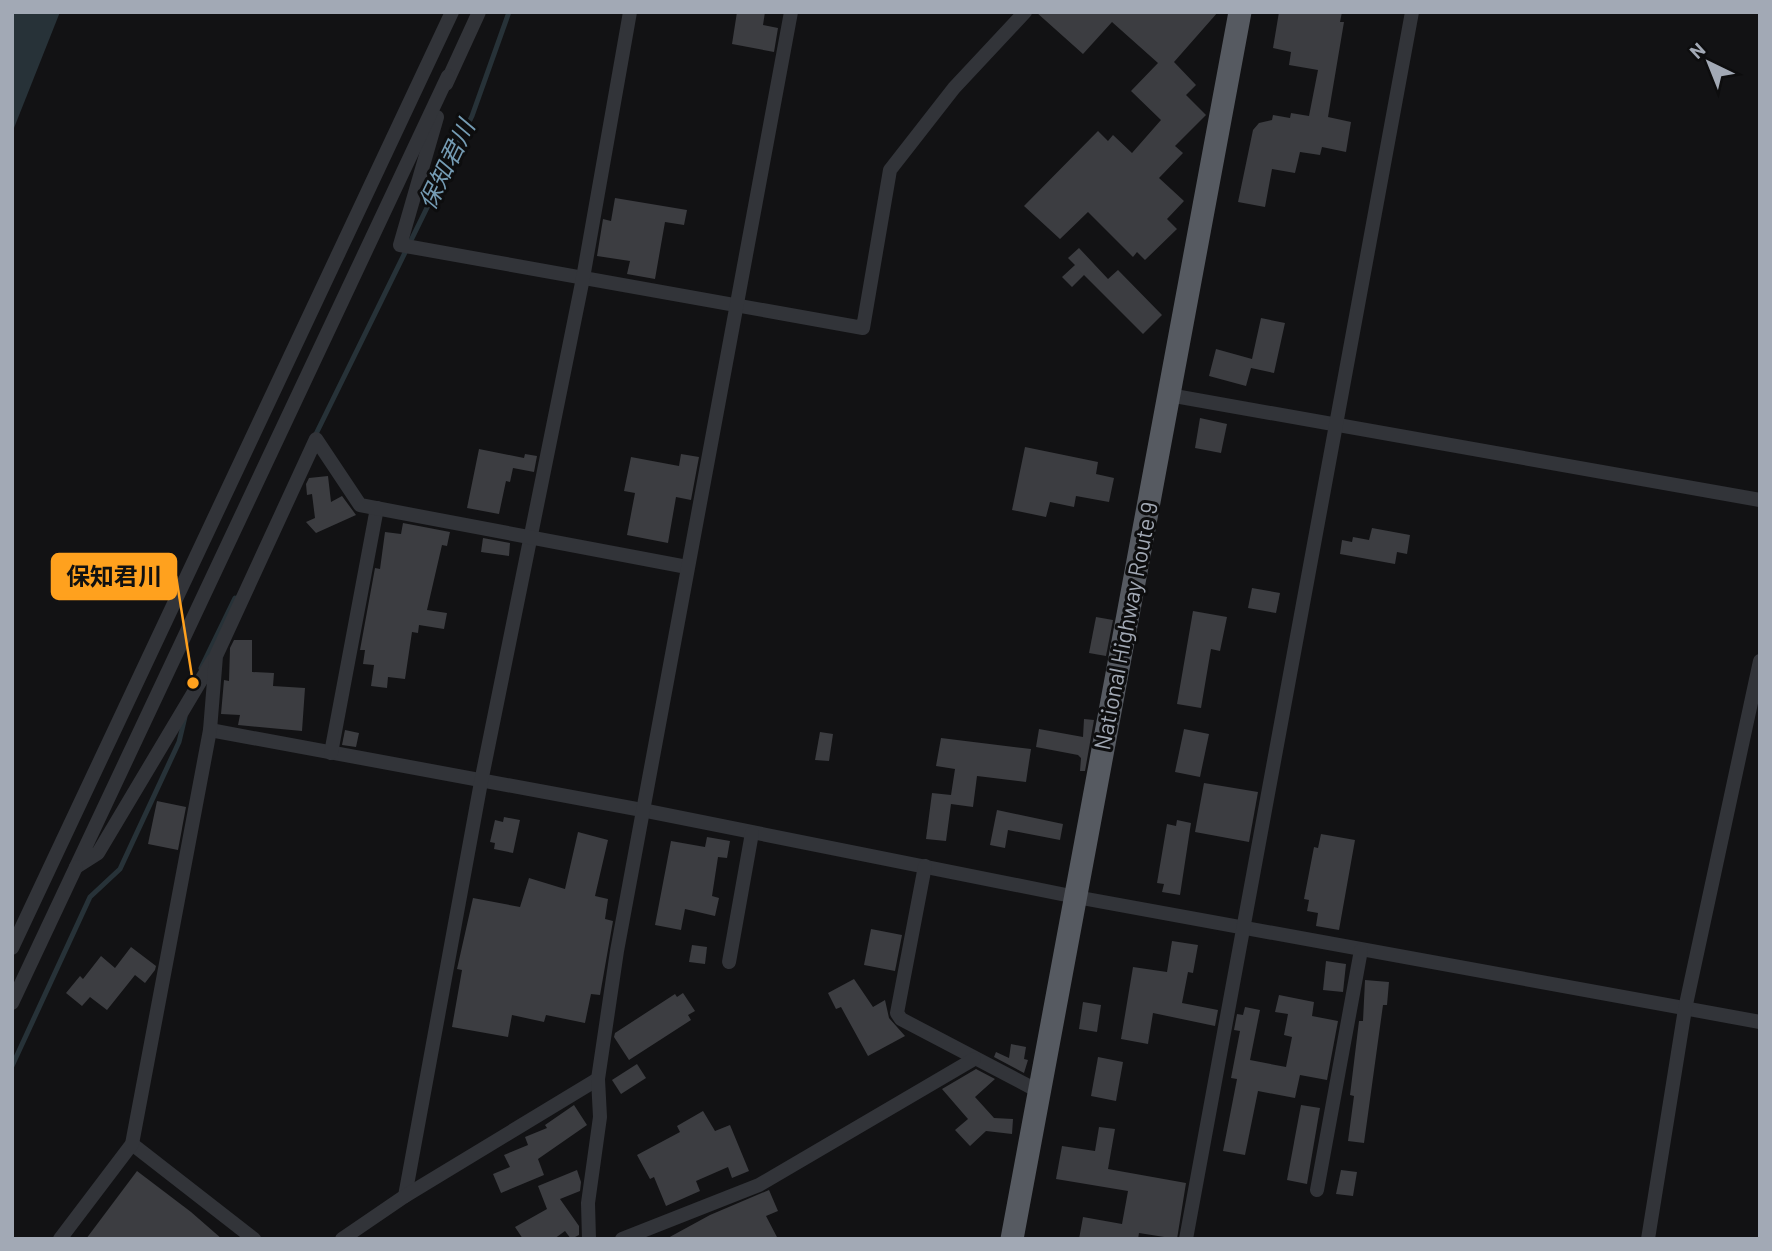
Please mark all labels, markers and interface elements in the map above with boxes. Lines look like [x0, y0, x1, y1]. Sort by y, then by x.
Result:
north arrow [1674, 28, 1744, 98]
text: N [1685, 37, 1710, 63]
water label: 保知君川 [412, 112, 481, 214]
street label: National Highway Route 9 [1087, 499, 1163, 752]
callout: 保知君川 [52, 554, 176, 599]
text: 保知君川 [66, 561, 162, 590]

